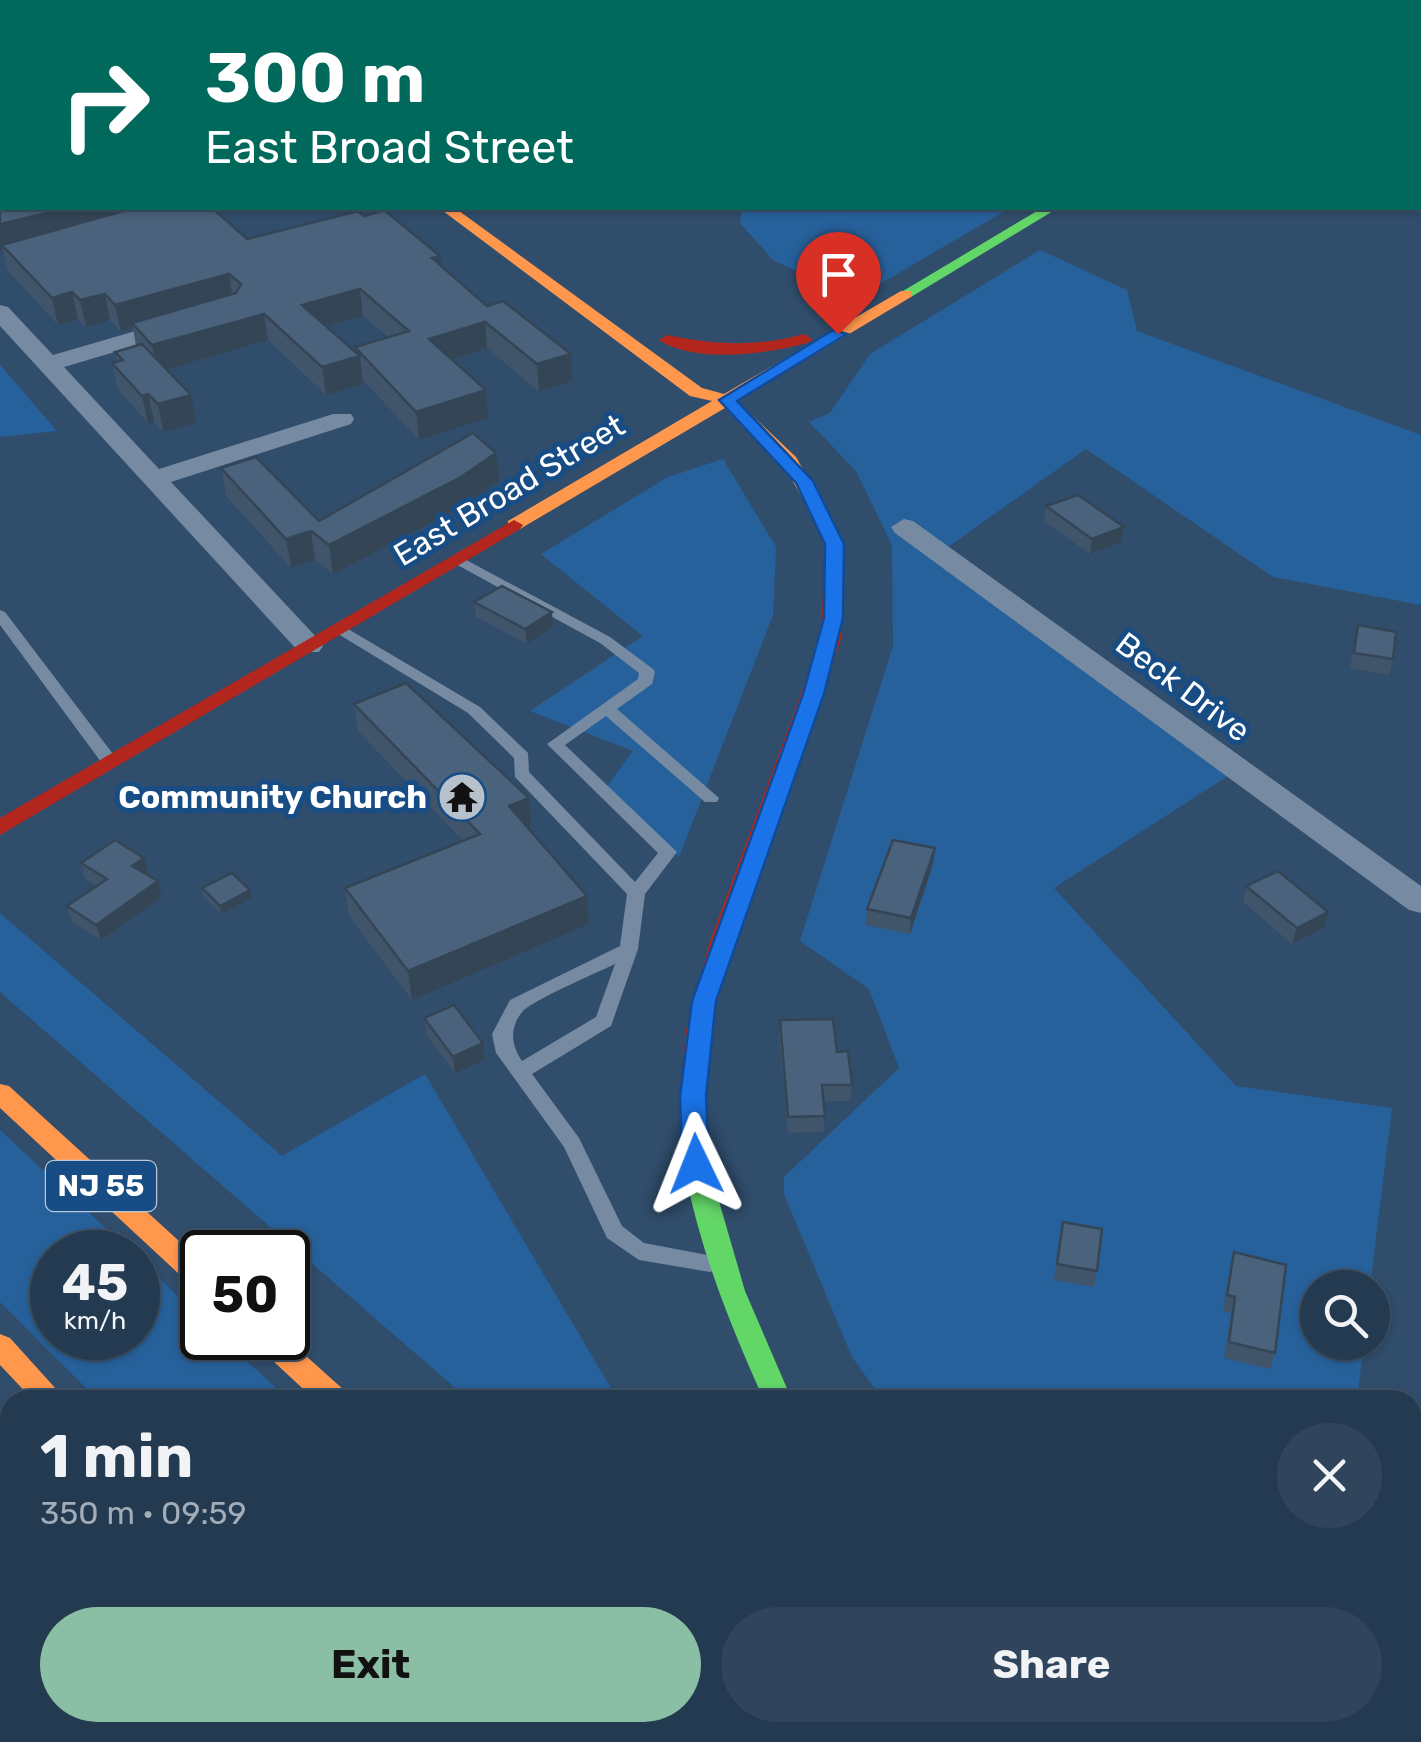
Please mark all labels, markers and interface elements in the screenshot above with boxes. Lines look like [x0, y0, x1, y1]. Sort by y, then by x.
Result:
text: 300 m [205, 37, 425, 120]
icon: right [40, 40, 170, 170]
text: East Broad Street [205, 121, 574, 174]
pin [796, 232, 881, 335]
icon: arrive [811, 247, 866, 302]
street label: East Broad Street [387, 406, 631, 574]
street label: Beck Drive [1108, 624, 1258, 750]
temple icon: Community Church [436, 771, 488, 823]
place label: Community Church [118, 778, 427, 816]
position arrow [644, 1112, 748, 1216]
road number: NJ 55 [46, 1161, 156, 1211]
speed limit sign: 50 [180, 1230, 310, 1360]
text: 45 [62, 1253, 128, 1313]
map controls [1300, 1270, 1390, 1360]
button: search [1300, 1270, 1390, 1360]
text: km/h [64, 1306, 126, 1335]
text: 1 min [40, 1421, 193, 1492]
button: close [1277, 1423, 1382, 1528]
text: 350 m · 09:59 [40, 1494, 247, 1532]
button: Exit [40, 1607, 701, 1722]
button: Share [721, 1607, 1382, 1722]

